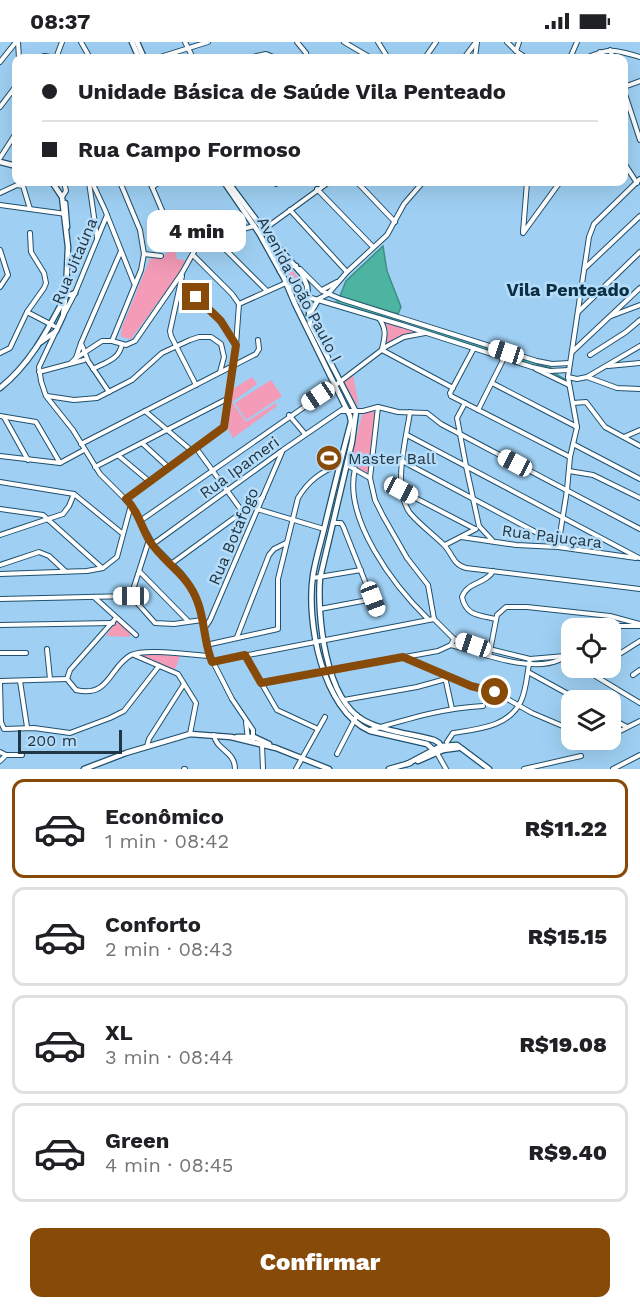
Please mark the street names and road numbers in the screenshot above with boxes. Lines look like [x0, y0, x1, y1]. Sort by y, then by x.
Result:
street label: Avenida João Paulo I [253, 213, 346, 365]
street label: Rua Jitaúna [48, 215, 101, 307]
street label: Rua Ipameri [196, 432, 283, 503]
street label: Rua Botafogo [204, 485, 262, 588]
street label: Rua Pajuçara [501, 521, 603, 552]

